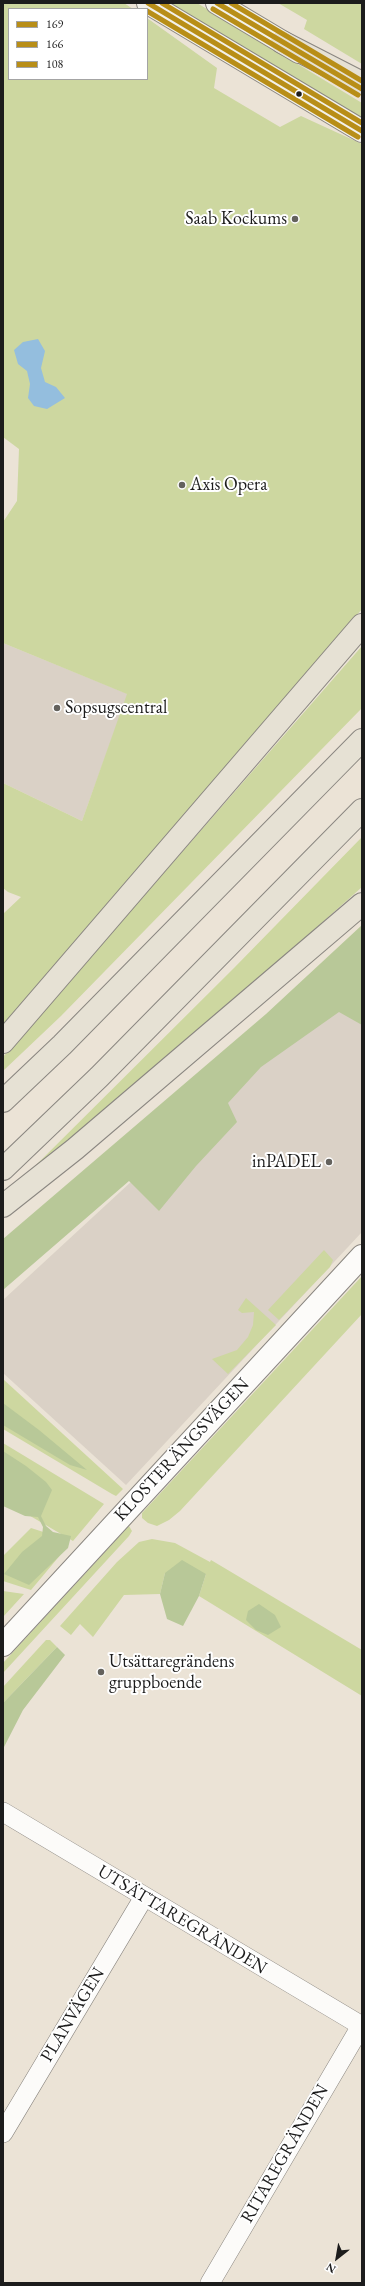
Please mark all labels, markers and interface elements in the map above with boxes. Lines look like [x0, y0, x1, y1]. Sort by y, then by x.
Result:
legend [8, 8, 148, 80]
text: 169 [46, 16, 63, 32]
text: 166 [46, 36, 63, 52]
text: 108 [46, 56, 63, 72]
unlabelled marker [294, 89, 304, 99]
place label: Saab Kockums [185, 208, 287, 230]
marker: Saab Kockums [290, 214, 300, 224]
place label: Axis Opera [190, 474, 267, 496]
marker: Axis Opera [177, 480, 187, 490]
place label: Sopsugscentral [65, 697, 167, 719]
marker: Sopsugscentral [52, 703, 62, 713]
place label: inPADEL [252, 1151, 321, 1173]
marker: inPADEL [324, 1157, 334, 1167]
street label: KLOSTERÄNGSVÄGEN [110, 1374, 254, 1526]
place label: Utsättaregrändens gruppboende [109, 1651, 234, 1694]
marker: Utsättaregrändens gruppboende [96, 1667, 106, 1677]
street label: UTSÄTTAREGRÄNDEN [93, 1861, 271, 1979]
street label: PLANVÄGEN [36, 1964, 110, 2066]
street label: RITAREGRÄNDEN [237, 2081, 333, 2227]
north arrow [317, 2238, 357, 2278]
text: N [323, 2260, 338, 2277]

